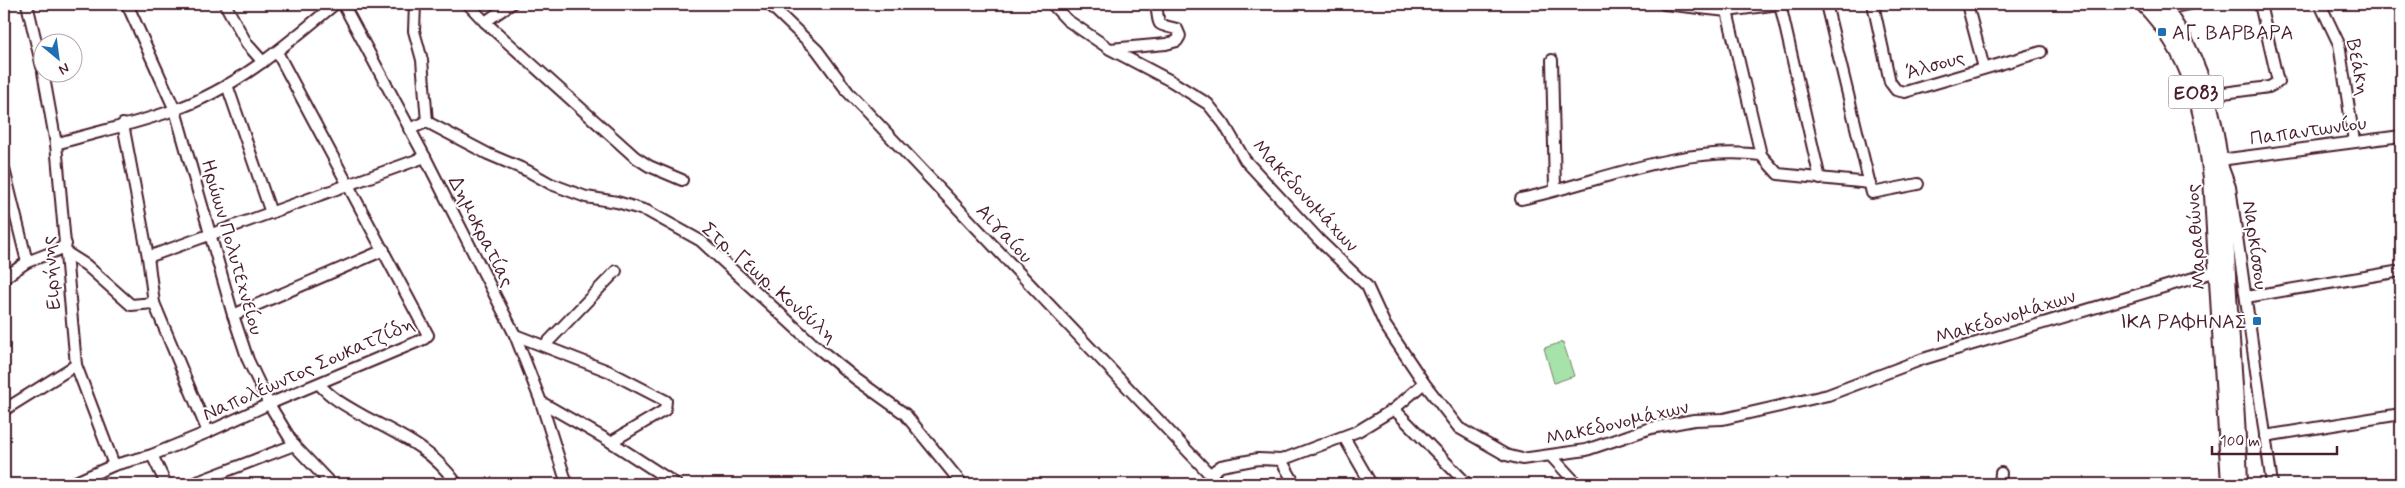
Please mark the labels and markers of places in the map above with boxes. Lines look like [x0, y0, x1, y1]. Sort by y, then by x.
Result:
place label: ΑΓ. ΒΑΡΒΑΡΑ [2172, 20, 2294, 47]
marker: ΑΓ. ΒΑΡΒΑΡΑ [2156, 26, 2168, 38]
place label: ΙΚΑ ΡΑΦΗΝΑΣ [2120, 309, 2247, 336]
marker: ΙΚΑ ΡΑΦΗΝΑΣ [2251, 315, 2263, 327]

